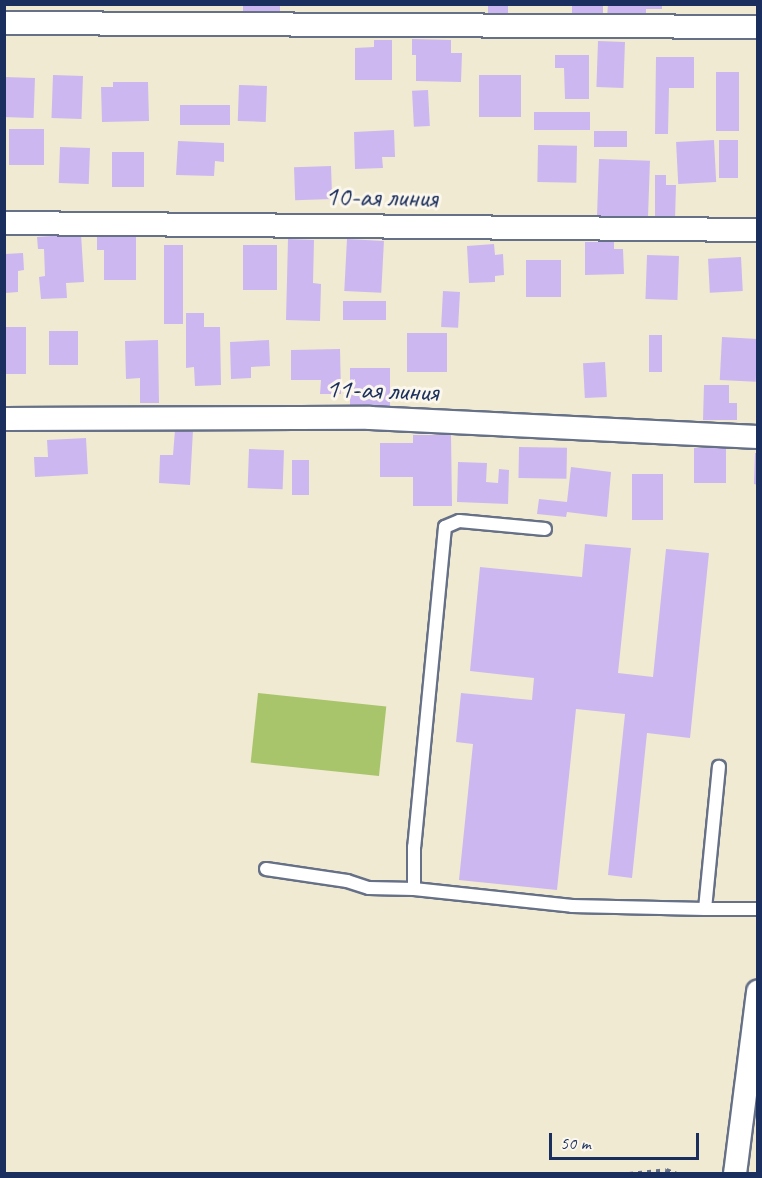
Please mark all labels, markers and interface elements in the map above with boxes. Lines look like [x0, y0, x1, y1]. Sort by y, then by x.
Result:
street label: 10-ая линия [323, 179, 439, 215]
street label: 11-ая линия [324, 371, 440, 409]
scale bar [552, 1121, 702, 1159]
text: 50 m [560, 1132, 591, 1154]

